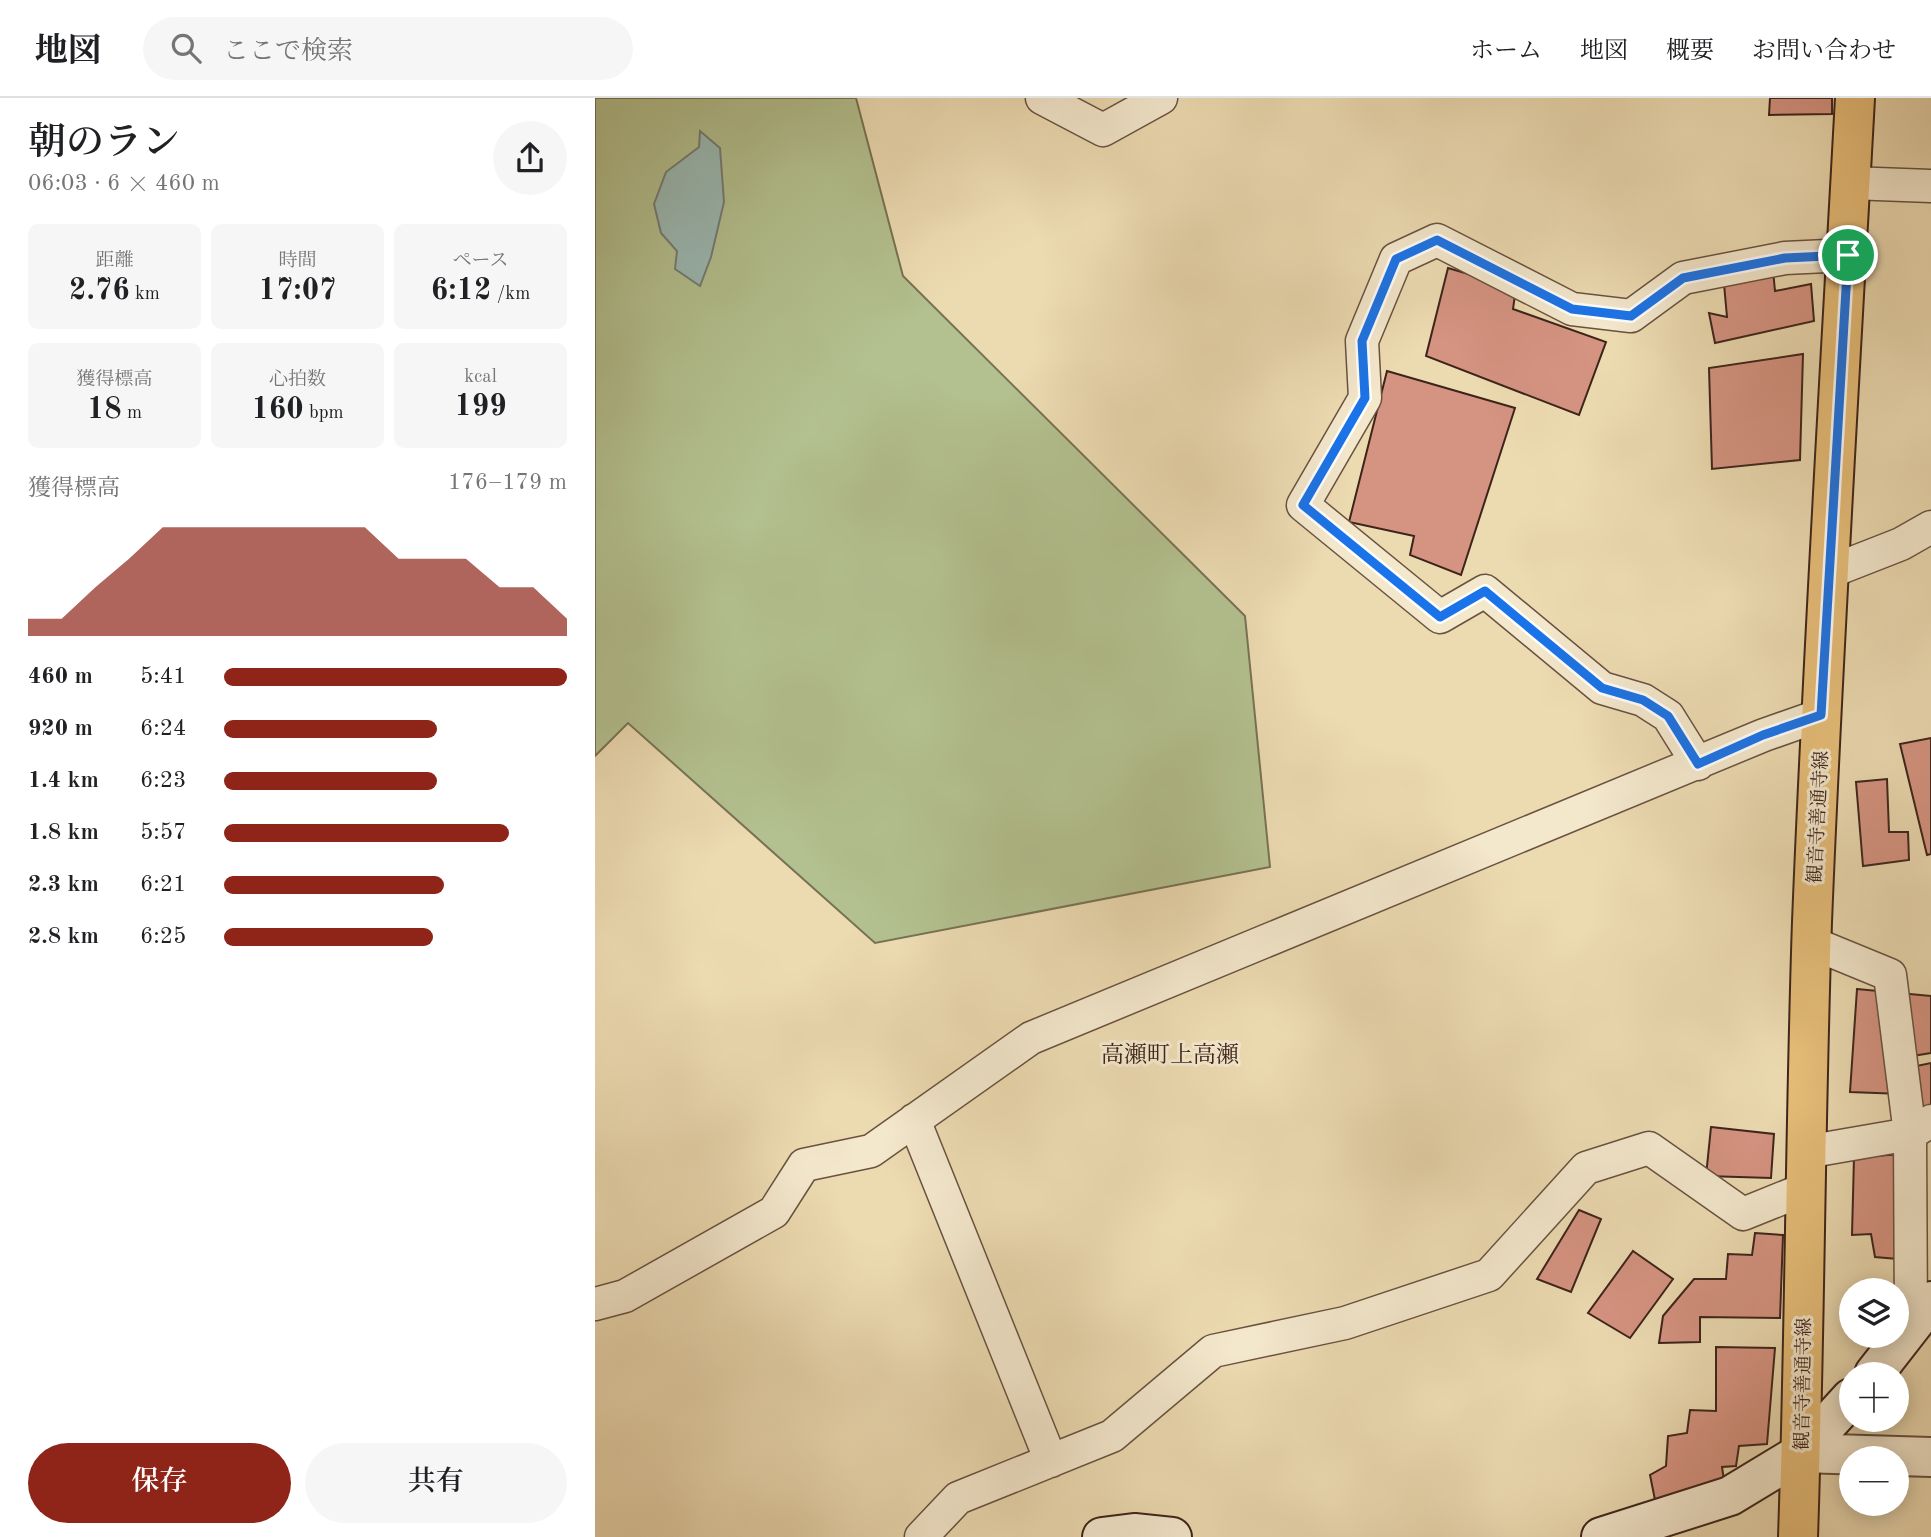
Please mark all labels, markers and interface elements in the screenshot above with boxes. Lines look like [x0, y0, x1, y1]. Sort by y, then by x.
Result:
search box [143, 17, 633, 80]
icon: search [167, 29, 205, 67]
text: 地図 [35, 36, 101, 69]
text: ここで検索 [223, 39, 353, 65]
text: ホーム [1470, 40, 1542, 64]
text: 地図 [1580, 40, 1628, 64]
text: 概要 [1666, 40, 1714, 64]
text: お問い合わせ [1752, 40, 1896, 64]
button: share [493, 121, 567, 195]
text: 朝のラン [28, 125, 180, 163]
text: 06:03 · 6 × 460 m [28, 172, 220, 195]
pin [1818, 225, 1878, 285]
icon: arrive [1829, 236, 1867, 274]
text: 距離 [95, 252, 134, 271]
text: 時間 [278, 252, 317, 271]
text: ペース [452, 252, 509, 271]
text: 2.76 [69, 276, 130, 306]
text: 17:07 [259, 276, 337, 306]
text: 6:12 [431, 276, 491, 306]
text: km [130, 285, 160, 304]
text: /km [491, 285, 530, 304]
text: kcal [464, 368, 497, 387]
text: 獲得標高 [76, 371, 153, 390]
text: 心拍数 [269, 371, 326, 390]
text: 199 [454, 392, 507, 422]
text: 18 [87, 395, 122, 425]
text: 160 [251, 395, 304, 425]
text: m [122, 404, 142, 423]
text: bpm [304, 404, 344, 423]
text: 176–179 m [448, 471, 567, 494]
text: 獲得標高 [28, 477, 120, 500]
text: 460 m [28, 665, 93, 688]
text: 5:41 [140, 665, 186, 688]
text: 920 m [28, 717, 93, 740]
text: 6:24 [140, 717, 186, 740]
street label: 観音寺善通寺線 [1805, 750, 1832, 884]
text: 1.4 km [28, 769, 99, 792]
text: 6:23 [140, 769, 186, 792]
text: 1.8 km [28, 821, 99, 844]
text: 5:57 [140, 821, 186, 844]
text: 2.3 km [28, 873, 99, 896]
text: 6:21 [140, 873, 186, 896]
text: 2.8 km [28, 925, 99, 948]
text: 6:25 [140, 925, 186, 948]
district label: 高瀬町上高瀬 [1101, 1042, 1239, 1067]
map controls [1839, 1278, 1909, 1516]
button: layers [1839, 1278, 1909, 1348]
street label: 観音寺善通寺線 [1792, 1317, 1815, 1451]
button: + [1839, 1362, 1909, 1432]
button: 保存 [28, 1443, 291, 1523]
button: 共有 [305, 1443, 567, 1523]
button: − [1839, 1446, 1909, 1516]

